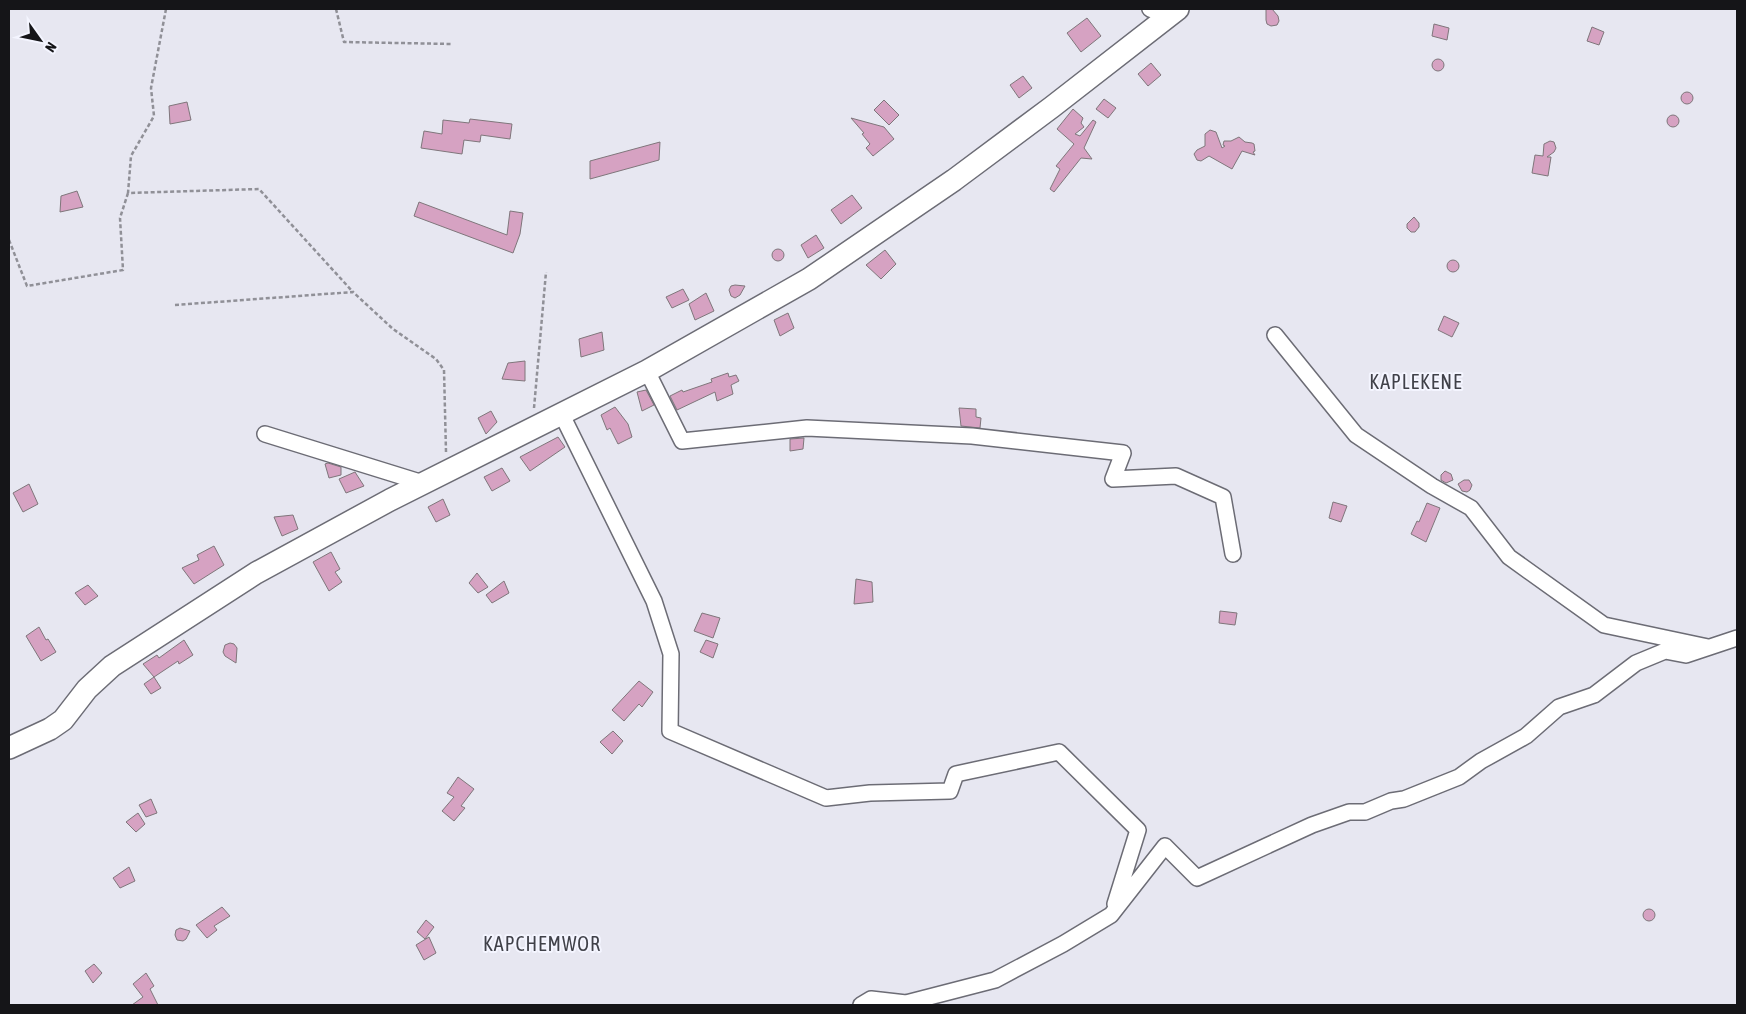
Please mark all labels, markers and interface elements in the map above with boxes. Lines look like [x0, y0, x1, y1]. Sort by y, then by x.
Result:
north arrow [15, 15, 65, 65]
text: N [42, 39, 60, 55]
district label: KAPLEKENE [1369, 370, 1463, 393]
district label: KAPCHEMWOR [483, 932, 601, 955]

